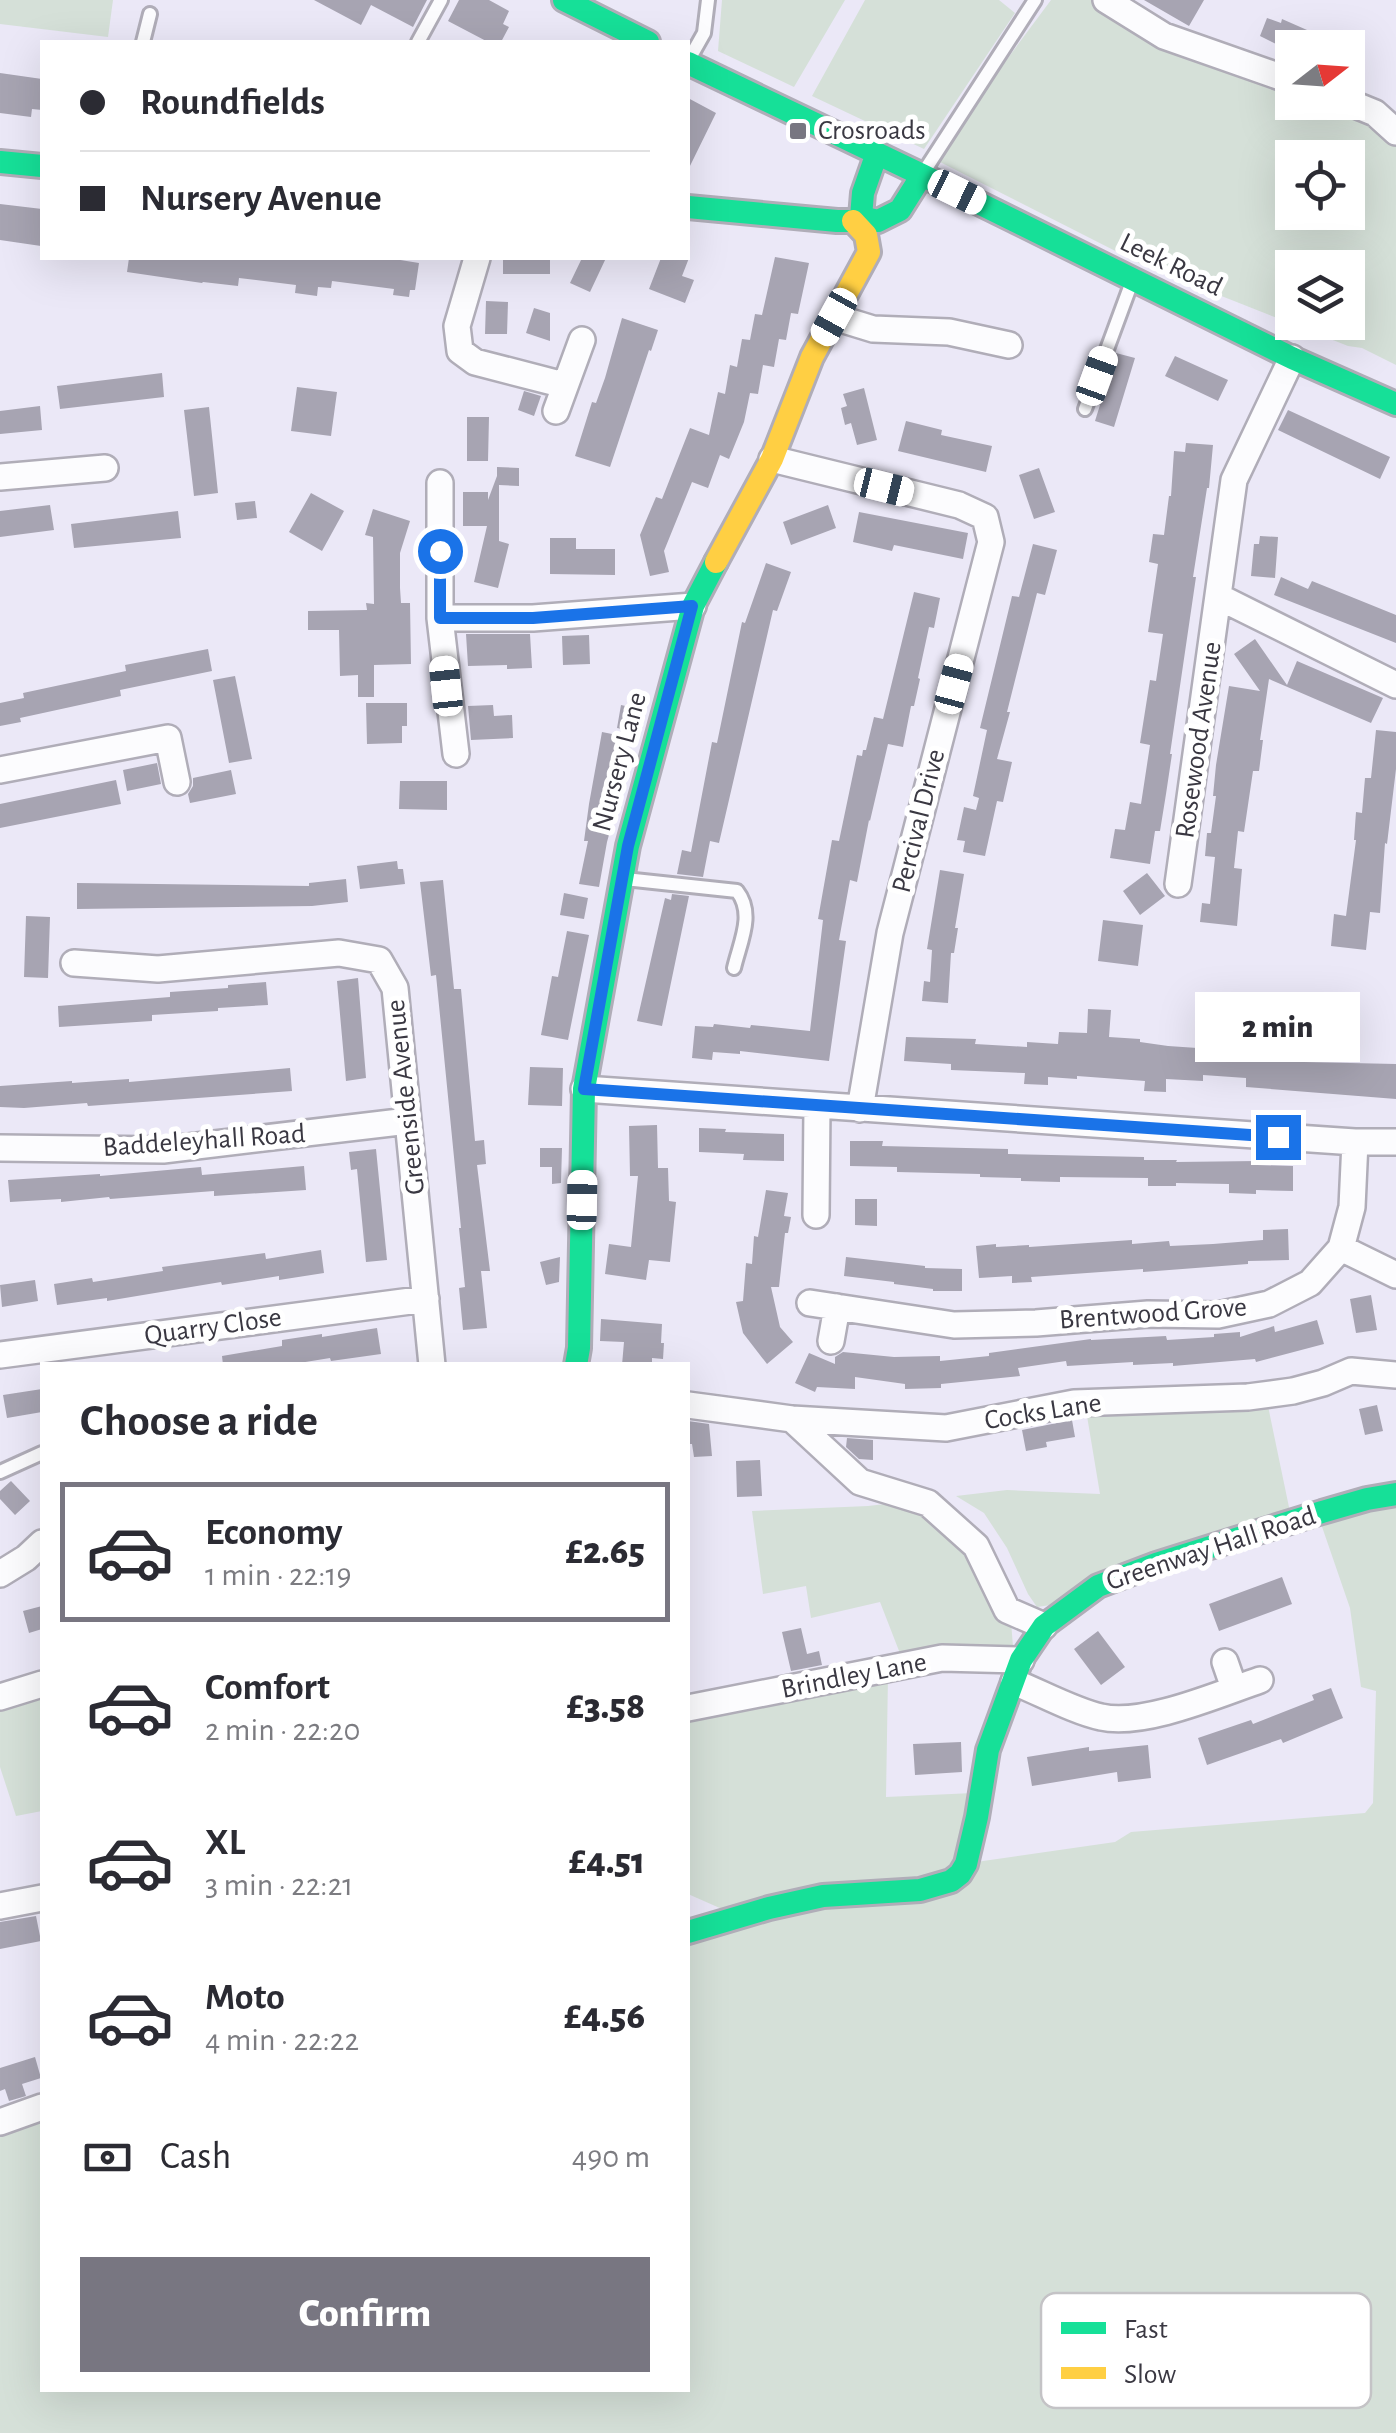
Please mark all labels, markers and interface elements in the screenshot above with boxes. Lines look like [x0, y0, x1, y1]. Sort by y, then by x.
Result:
north arrow [1275, 30, 1365, 120]
map controls [1275, 30, 1365, 340]
text: Roundfields [140, 84, 325, 122]
place label: Crosroads [818, 117, 926, 145]
marker: Crosroads [787, 120, 809, 142]
button: locate [1275, 140, 1365, 230]
car [923, 165, 991, 219]
text: Nursery Avenue [140, 180, 382, 218]
street label: Leek Road [1115, 228, 1227, 302]
button: layers [1275, 250, 1365, 340]
car [806, 283, 862, 351]
car [1073, 343, 1121, 409]
car [851, 465, 917, 509]
route start [418, 529, 463, 574]
street label: Rosewood Avenue [1171, 640, 1227, 840]
car [932, 651, 976, 717]
car [428, 655, 464, 717]
street label: Nursery Lane [588, 689, 652, 835]
street label: Percival Drive [888, 746, 950, 896]
callout: 2 min [1196, 992, 1360, 1062]
street label: Greenside Avenue [382, 998, 430, 1196]
text: 2 min [1242, 1011, 1313, 1043]
route end [1256, 1115, 1301, 1160]
street label: Baddeleyhall Road [102, 1120, 306, 1162]
car [566, 1170, 598, 1230]
street label: Brentwood Grove [1058, 1293, 1248, 1335]
street label: Quarry Close [143, 1304, 283, 1350]
street label: Cocks Lane [983, 1389, 1103, 1435]
text: Choose a ride [80, 1399, 318, 1444]
street label: Greenway Hall Road [1103, 1502, 1319, 1596]
icon: car [85, 1507, 175, 1597]
text: Economy [205, 1514, 343, 1552]
text: £2.65 [565, 1533, 645, 1571]
text: 1 min · 22:19 [205, 1559, 352, 1591]
street label: Brindley Lane [779, 1648, 929, 1704]
icon: car [85, 1662, 175, 1752]
text: Comfort [205, 1669, 330, 1707]
text: £3.58 [566, 1688, 645, 1726]
text: 2 min · 22:20 [205, 1714, 361, 1746]
icon: car [85, 1817, 175, 1907]
text: XL [205, 1824, 245, 1862]
text: £4.51 [569, 1843, 645, 1881]
text: 3 min · 22:21 [205, 1869, 353, 1901]
icon: car [85, 1972, 175, 2062]
text: Moto [205, 1979, 285, 2017]
text: £4.56 [564, 1998, 645, 2036]
text: 4 min · 22:22 [205, 2024, 359, 2056]
icon: cash [80, 2130, 135, 2185]
text: Cash [160, 2138, 231, 2176]
text: 490 m [572, 2141, 650, 2173]
button: Confirm [80, 2257, 650, 2372]
legend [1041, 2293, 1371, 2408]
text: Fast [1124, 2316, 1168, 2344]
text: Slow [1124, 2361, 1176, 2389]

